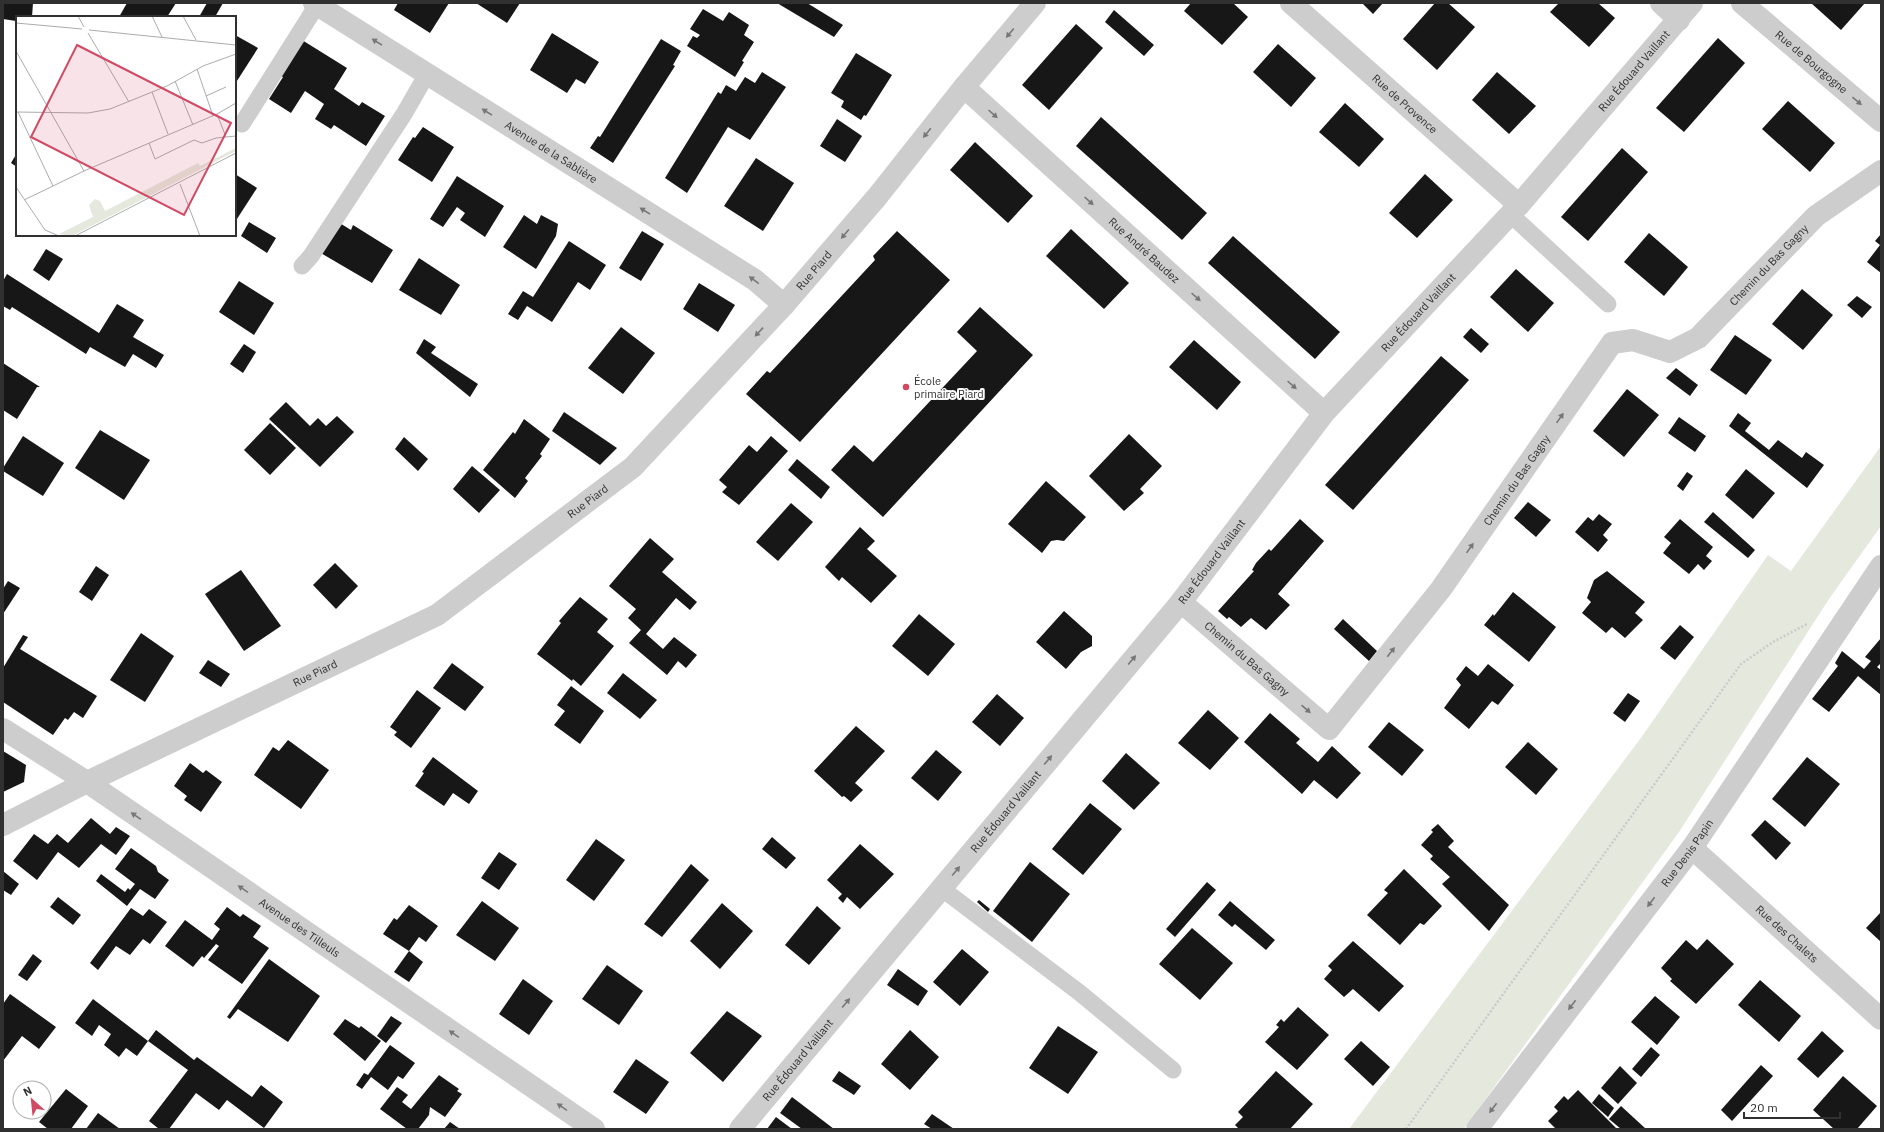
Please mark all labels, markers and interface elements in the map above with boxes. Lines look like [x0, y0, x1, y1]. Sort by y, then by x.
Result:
inset map [16, 16, 236, 236]
one-way arrow [1005, 27, 1014, 38]
street label: Rue Édouard Vaillant [1595, 27, 1673, 114]
street label: Rue de Bourgogne [1772, 27, 1850, 96]
one-way arrow [371, 39, 383, 46]
street label: Rue de Provence [1369, 71, 1440, 136]
one-way arrow [1852, 96, 1862, 105]
one-way arrow [481, 108, 493, 115]
one-way arrow [988, 109, 998, 118]
street label: Avenue de la Sablière [502, 118, 600, 186]
one-way arrow [923, 128, 932, 139]
one-way arrow [1084, 196, 1094, 205]
one-way arrow [639, 207, 650, 214]
street label: Rue André Baudez [1106, 214, 1183, 286]
street label: Chemin du Bas Gagny [1726, 221, 1811, 308]
one-way arrow [840, 229, 849, 239]
street label: Rue Piard [793, 248, 835, 293]
street label: Rue Édouard Vaillant [1378, 270, 1459, 355]
one-way arrow [749, 276, 760, 284]
one-way arrow [1191, 293, 1201, 302]
one-way arrow [755, 327, 764, 337]
place label: École primaire Piard [914, 374, 984, 401]
one-way arrow [1287, 380, 1297, 389]
marker: École primaire Piard [901, 382, 911, 392]
one-way arrow [1556, 413, 1564, 423]
street label: Chemin du Bas Gagny [1480, 431, 1553, 528]
street label: Rue Piard [564, 481, 611, 521]
street label: Rue Édouard Vaillant [1175, 516, 1248, 607]
one-way arrow [1466, 543, 1474, 553]
street label: Chemin du Bas Gagny [1202, 618, 1293, 699]
one-way arrow [1387, 646, 1396, 657]
one-way arrow [1127, 655, 1136, 666]
street label: Rue Piard [291, 657, 340, 690]
one-way arrow [1301, 705, 1311, 714]
one-way arrow [1044, 755, 1053, 765]
street label: Rue Édouard Vaillant [967, 767, 1044, 855]
one-way arrow [130, 812, 141, 820]
street label: Rue Denis Papin [1658, 816, 1716, 890]
one-way arrow [951, 865, 960, 876]
one-way arrow [238, 885, 248, 893]
street label: Avenue des Tilleuls [256, 895, 343, 960]
one-way arrow [1647, 896, 1655, 907]
street label: Rue des Chalets [1753, 902, 1821, 966]
one-way arrow [841, 997, 850, 1008]
one-way arrow [1568, 999, 1576, 1010]
street label: Rue Édouard Vaillant [759, 1016, 836, 1104]
one-way arrow [449, 1030, 460, 1038]
north arrow [12, 1080, 52, 1120]
text: N [21, 1083, 34, 1099]
scale bar [1744, 1094, 1840, 1120]
text: 20 m [1750, 1100, 1778, 1115]
one-way arrow [557, 1103, 567, 1111]
one-way arrow [1489, 1103, 1497, 1113]

